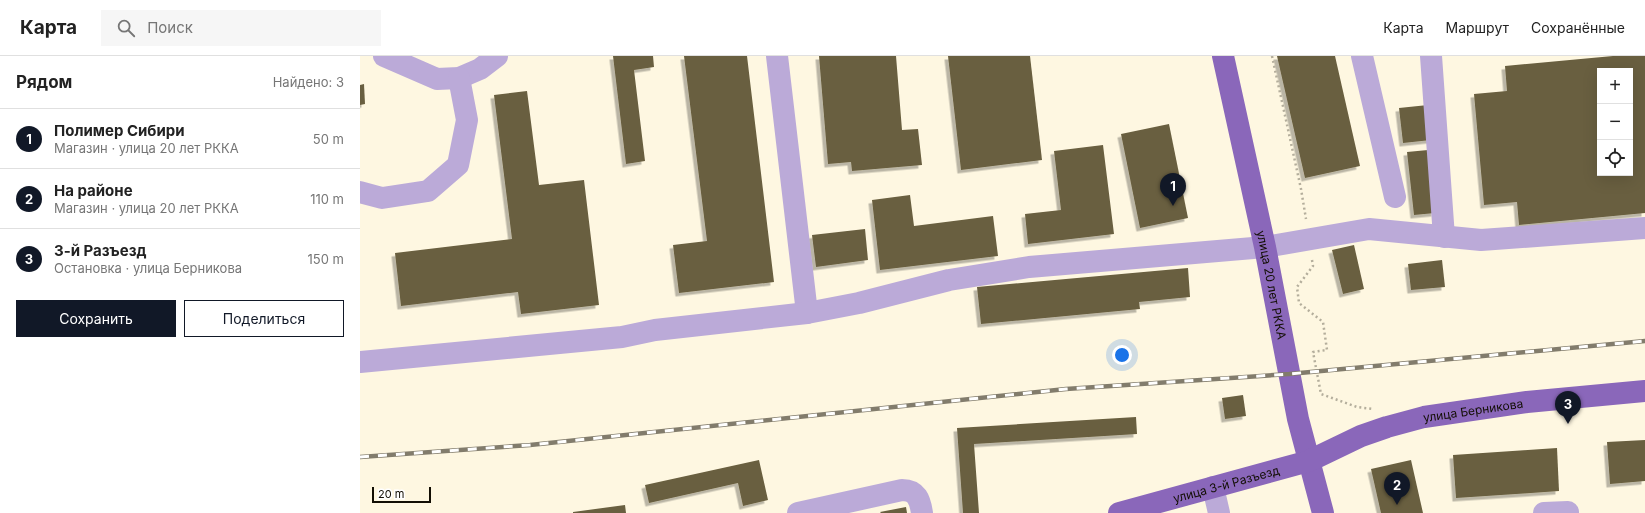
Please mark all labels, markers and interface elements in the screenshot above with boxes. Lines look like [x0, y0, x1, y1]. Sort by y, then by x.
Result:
search box [101, 10, 381, 46]
text: Карта [20, 16, 77, 39]
icon: search [115, 17, 137, 39]
text: Поиск [147, 18, 193, 37]
text: Карта [1383, 19, 1424, 36]
text: Маршрут [1446, 19, 1509, 36]
text: Сохранённые [1531, 19, 1625, 36]
map controls [1597, 68, 1633, 176]
button: + [1597, 68, 1633, 104]
text: Рядом [16, 72, 72, 92]
text: Найдено: 3 [273, 74, 344, 90]
button: − [1597, 104, 1633, 140]
text: Полимер Сибири [54, 121, 185, 140]
text: 1 [26, 131, 32, 147]
text: 50 m [313, 131, 344, 147]
text: Магазин · улица 20 лет РККА [54, 140, 239, 156]
button: locate [1597, 140, 1633, 176]
pin: 1 [1160, 173, 1186, 206]
text: На районе [54, 181, 133, 200]
text: 2 [25, 191, 33, 207]
text: 110 m [310, 191, 344, 207]
text: Магазин · улица 20 лет РККА [54, 200, 239, 216]
street label: улица 20 лет РККА [1254, 229, 1290, 341]
text: 3-й Разъезд [54, 241, 147, 260]
text: 3 [25, 251, 33, 267]
text: 150 m [308, 251, 344, 267]
text: Остановка · улица Берникова [54, 260, 242, 276]
button: Сохранить [16, 300, 176, 337]
button: Поделиться [184, 300, 344, 337]
your location [1112, 345, 1132, 365]
pin: 3 [1555, 391, 1581, 424]
street label: улица Берникова [1422, 395, 1524, 425]
street label: улица 3-й Разъезд [1171, 462, 1281, 505]
pin: 2 [1384, 472, 1410, 505]
scale bar [372, 485, 431, 504]
text: 20 m [378, 487, 404, 501]

